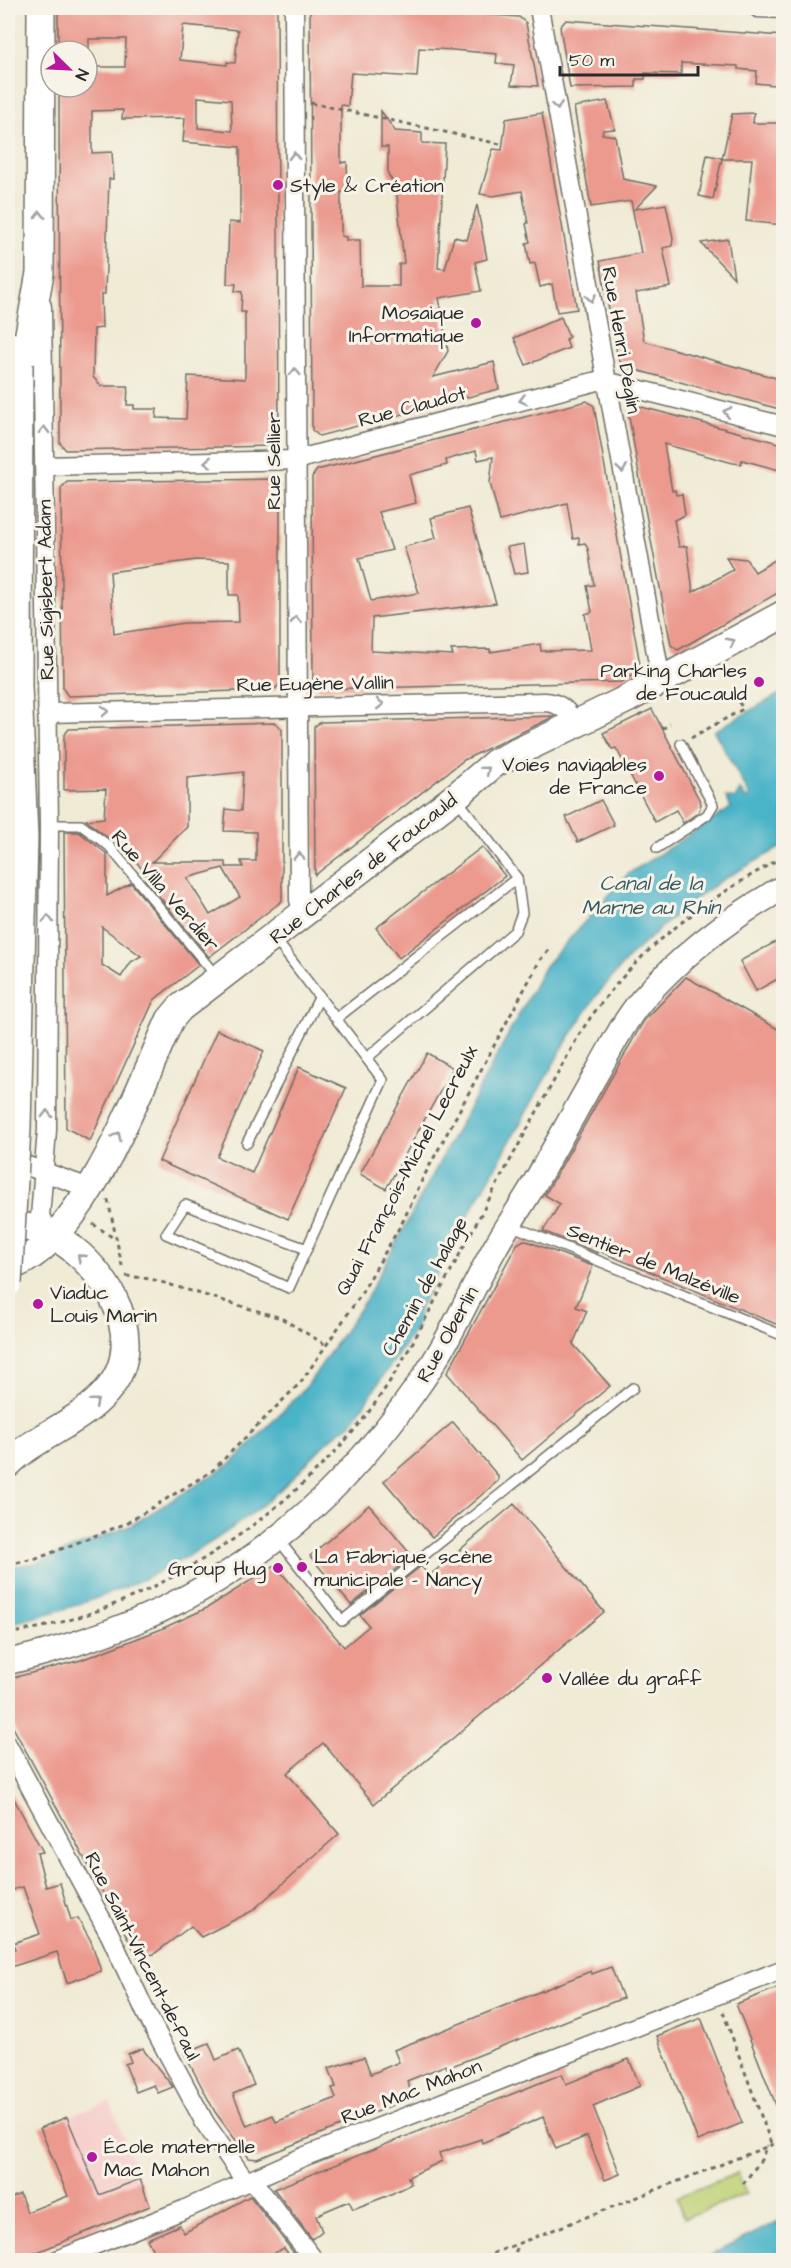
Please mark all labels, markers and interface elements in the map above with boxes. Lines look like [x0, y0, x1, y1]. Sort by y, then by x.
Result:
north arrow [39, 39, 99, 99]
scale bar [560, 39, 698, 77]
text: 50 m [569, 48, 614, 73]
text: N [70, 66, 94, 84]
one-way arrow [550, 101, 563, 111]
one-way arrow [288, 151, 300, 160]
place label: Style & Création [290, 172, 444, 201]
marker: Style & Création [271, 178, 285, 192]
one-way arrow [34, 210, 46, 219]
street label: Rue Henri Déglin [593, 265, 648, 416]
one-way arrow [584, 293, 597, 303]
place label: Mosaique Informatique [349, 299, 464, 350]
marker: Mosaique Informatique [469, 316, 483, 330]
one-way arrow [289, 367, 301, 376]
street label: Rue Claudot [355, 379, 469, 435]
one-way arrow [519, 393, 529, 405]
one-way arrow [722, 407, 733, 419]
street label: Rue Sellier [260, 412, 288, 510]
one-way arrow [38, 425, 50, 434]
one-way arrow [203, 456, 212, 468]
one-way arrow [616, 464, 628, 473]
street label: Rue Sigisbert Adam [30, 499, 63, 680]
one-way arrow [290, 615, 302, 624]
one-way arrow [724, 638, 735, 649]
place label: Parking Charles de Foucauld [600, 657, 747, 708]
street label: Rue Eugène Vallin [236, 669, 394, 700]
marker: Parking Charles de Foucauld [752, 675, 766, 689]
one-way arrow [376, 698, 385, 711]
one-way arrow [101, 705, 110, 718]
place label: Voies navigables de France [502, 751, 647, 802]
one-way arrow [479, 767, 490, 778]
marker: Voies navigables de France [652, 769, 666, 783]
street label: Rue Charles de Foucauld [264, 787, 463, 951]
street label: Rue Villa Verdier [105, 824, 226, 958]
one-way arrow [293, 851, 305, 860]
water label: Canal de la Marne au Rhin [582, 869, 722, 922]
one-way arrow [41, 914, 54, 923]
street label: Quai François-Michel Lecreulx [329, 1040, 485, 1301]
one-way arrow [41, 1109, 53, 1118]
one-way arrow [110, 1132, 122, 1143]
street label: Chemin de halage [375, 1212, 476, 1362]
street label: Sentier de Malzéville [563, 1216, 745, 1312]
one-way arrow [77, 1254, 88, 1265]
place label: Viaduc Louis Marin [50, 1279, 157, 1330]
street label: Rue Oberlin [410, 1281, 486, 1388]
marker: Viaduc Louis Marin [31, 1297, 45, 1311]
one-way arrow [88, 1398, 99, 1409]
place label: La Fabrique, scène municipale - Nancy [314, 1543, 493, 1595]
place label: Group Hug [168, 1555, 266, 1584]
marker: La Fabrique, scène municipale - Nancy [295, 1560, 309, 1574]
marker: Group Hug [271, 1561, 285, 1575]
place label: Vallée du graff [559, 1665, 701, 1694]
marker: Vallée du graff [540, 1671, 554, 1685]
street label: Rue Saint-Vincent-de-Paul [77, 1847, 207, 2065]
street label: Rue Mac Mahon [337, 2052, 486, 2132]
place label: École maternelle Mac Mahon [104, 2133, 256, 2184]
marker: École maternelle Mac Mahon [85, 2150, 99, 2164]

